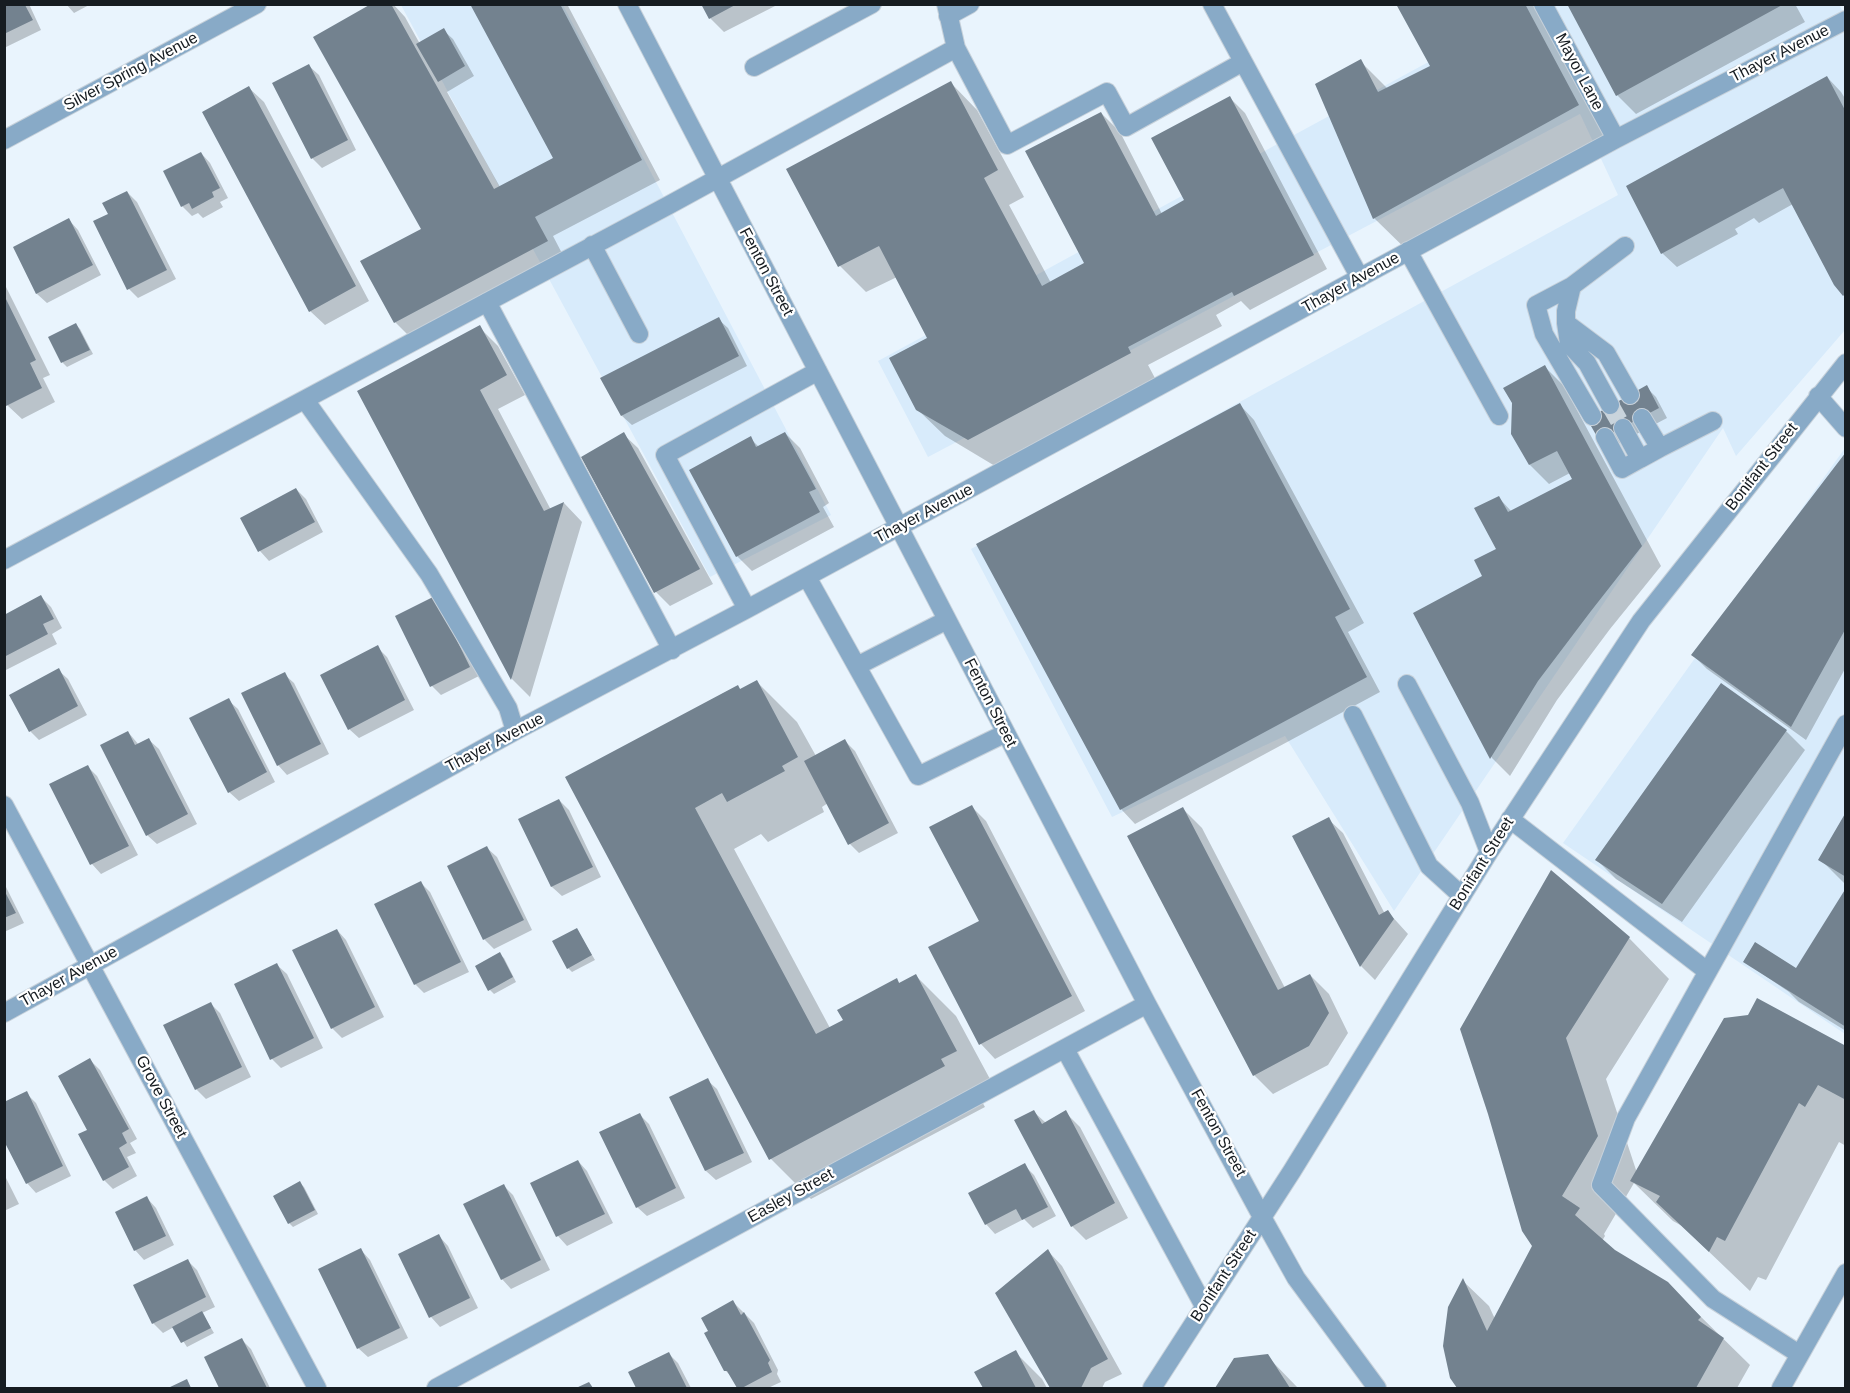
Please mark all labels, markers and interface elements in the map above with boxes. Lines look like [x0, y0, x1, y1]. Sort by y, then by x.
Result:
street label: Thayer Avenue [1727, 21, 1833, 87]
street label: Silver Spring Avenue [61, 29, 201, 115]
street label: Mayor Lane [1551, 30, 1607, 114]
street label: Fenton Street [735, 225, 797, 319]
street label: Thayer Avenue [1299, 248, 1403, 318]
street label: Bonifant Street [1722, 419, 1802, 515]
street label: Thayer Avenue [872, 480, 976, 548]
street label: Fenton Street [959, 655, 1021, 751]
street label: Thayer Avenue [443, 709, 547, 777]
street label: Bonifant Street [1446, 814, 1518, 914]
street label: Thayer Avenue [17, 942, 121, 1012]
street label: Grove Street [131, 1052, 191, 1142]
street label: Fenton Street [1186, 1086, 1250, 1180]
street label: Easley Street [745, 1165, 837, 1227]
street label: Bonifant Street [1187, 1226, 1261, 1326]

